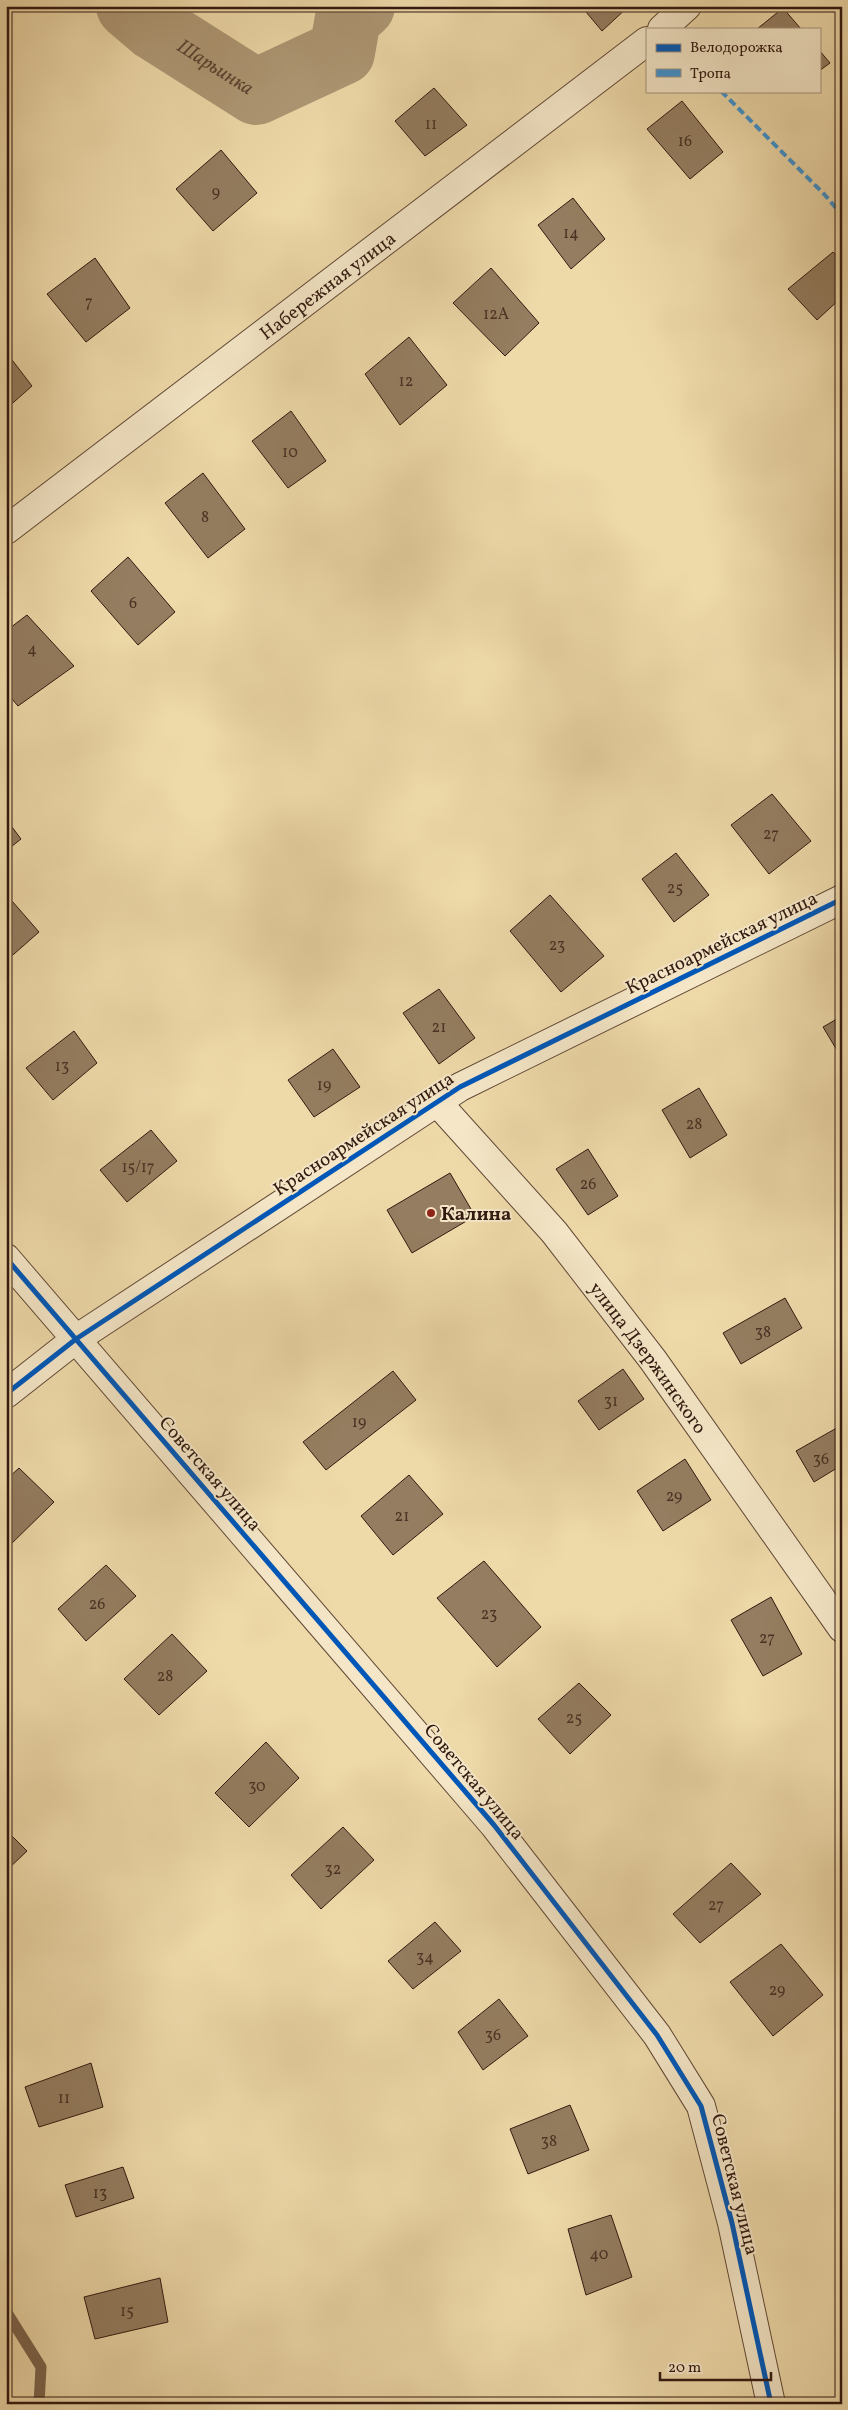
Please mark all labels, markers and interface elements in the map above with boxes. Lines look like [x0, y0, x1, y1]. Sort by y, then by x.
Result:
legend [646, 28, 820, 92]
water label: Шарьинка [171, 33, 259, 103]
text: Велодорожка [690, 38, 783, 59]
text: Тропа [690, 64, 731, 85]
house number: 11 [425, 114, 437, 136]
house number: 16 [678, 131, 692, 153]
house number: 9 [212, 182, 220, 204]
house number: 14 [563, 223, 579, 245]
street label: Набережная улица [255, 226, 402, 347]
house number: 7 [85, 292, 93, 314]
house number: 12А [483, 304, 509, 326]
house number: 12 [399, 371, 413, 393]
house number: 10 [282, 442, 298, 464]
house number: 8 [201, 507, 209, 529]
house number: 6 [129, 593, 137, 615]
house number: 4 [27, 639, 37, 661]
house number: 27 [763, 824, 779, 846]
house number: 25 [667, 878, 683, 900]
street label: Красноармейская улица [622, 886, 822, 1002]
house number: 23 [549, 935, 565, 957]
house number: 21 [432, 1017, 446, 1039]
house number: 13 [55, 1056, 69, 1078]
street label: Красноармейская улица [269, 1066, 459, 1203]
house number: 19 [317, 1075, 331, 1097]
house number: 28 [686, 1114, 702, 1136]
house number: 15/17 [121, 1157, 155, 1179]
house number: 26 [580, 1174, 596, 1196]
place label: Калина [441, 1202, 511, 1228]
marker: Калина [425, 1207, 437, 1219]
street label: улица Дзержинского [582, 1277, 712, 1440]
house number: 38 [755, 1322, 771, 1344]
house number: 31 [604, 1391, 618, 1413]
street label: Советская улица [152, 1411, 267, 1537]
house number: 19 [352, 1412, 366, 1434]
house number: 36 [813, 1449, 829, 1471]
house number: 29 [666, 1486, 682, 1508]
house number: 21 [395, 1506, 409, 1528]
house number: 26 [89, 1594, 105, 1616]
house number: 23 [481, 1604, 497, 1626]
house number: 27 [759, 1628, 775, 1650]
house number: 28 [157, 1666, 173, 1688]
house number: 25 [566, 1708, 582, 1730]
street label: Советская улица [417, 1719, 530, 1846]
house number: 30 [248, 1776, 266, 1798]
house number: 32 [325, 1859, 341, 1881]
house number: 27 [708, 1895, 724, 1917]
house number: 34 [416, 1947, 434, 1969]
house number: 29 [769, 1980, 785, 2002]
house number: 36 [485, 2025, 501, 2047]
house number: 11 [58, 2088, 70, 2110]
street label: Советская улица [704, 2111, 764, 2258]
house number: 38 [541, 2131, 557, 2153]
house number: 13 [93, 2183, 107, 2205]
house number: 40 [590, 2244, 608, 2266]
house number: 15 [120, 2301, 134, 2323]
scale bar [660, 2350, 772, 2382]
text: 20 m [668, 2358, 701, 2379]

